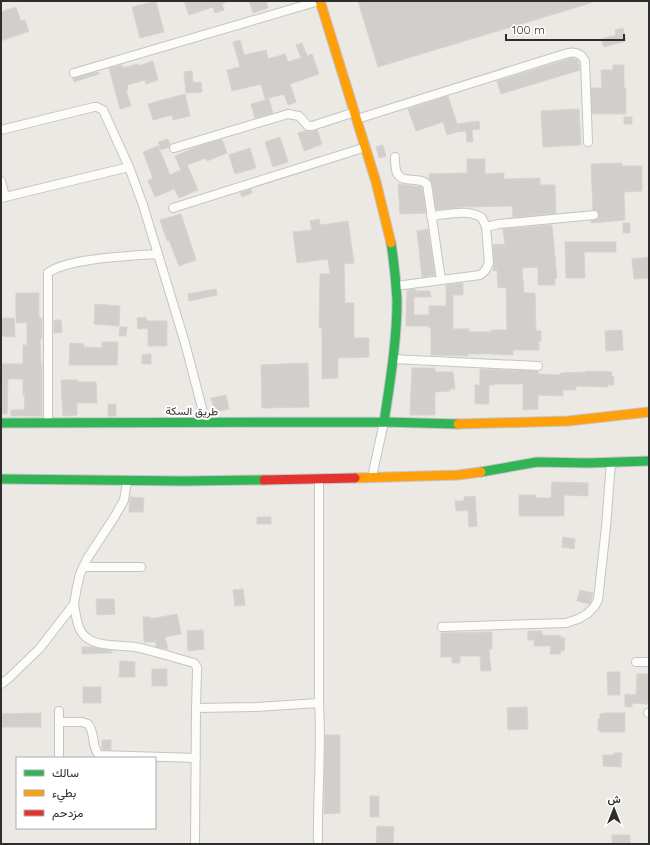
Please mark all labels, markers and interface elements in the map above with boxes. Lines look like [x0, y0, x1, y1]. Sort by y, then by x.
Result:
scale bar [506, 16, 624, 42]
text: 100 m [512, 22, 545, 37]
street label: طريق السكة [166, 404, 218, 418]
legend [16, 757, 156, 829]
text: سالك [52, 765, 79, 780]
text: بطيء [52, 785, 76, 803]
north arrow [594, 789, 634, 829]
text: ش [607, 792, 621, 806]
text: مزدحم [52, 805, 83, 821]

